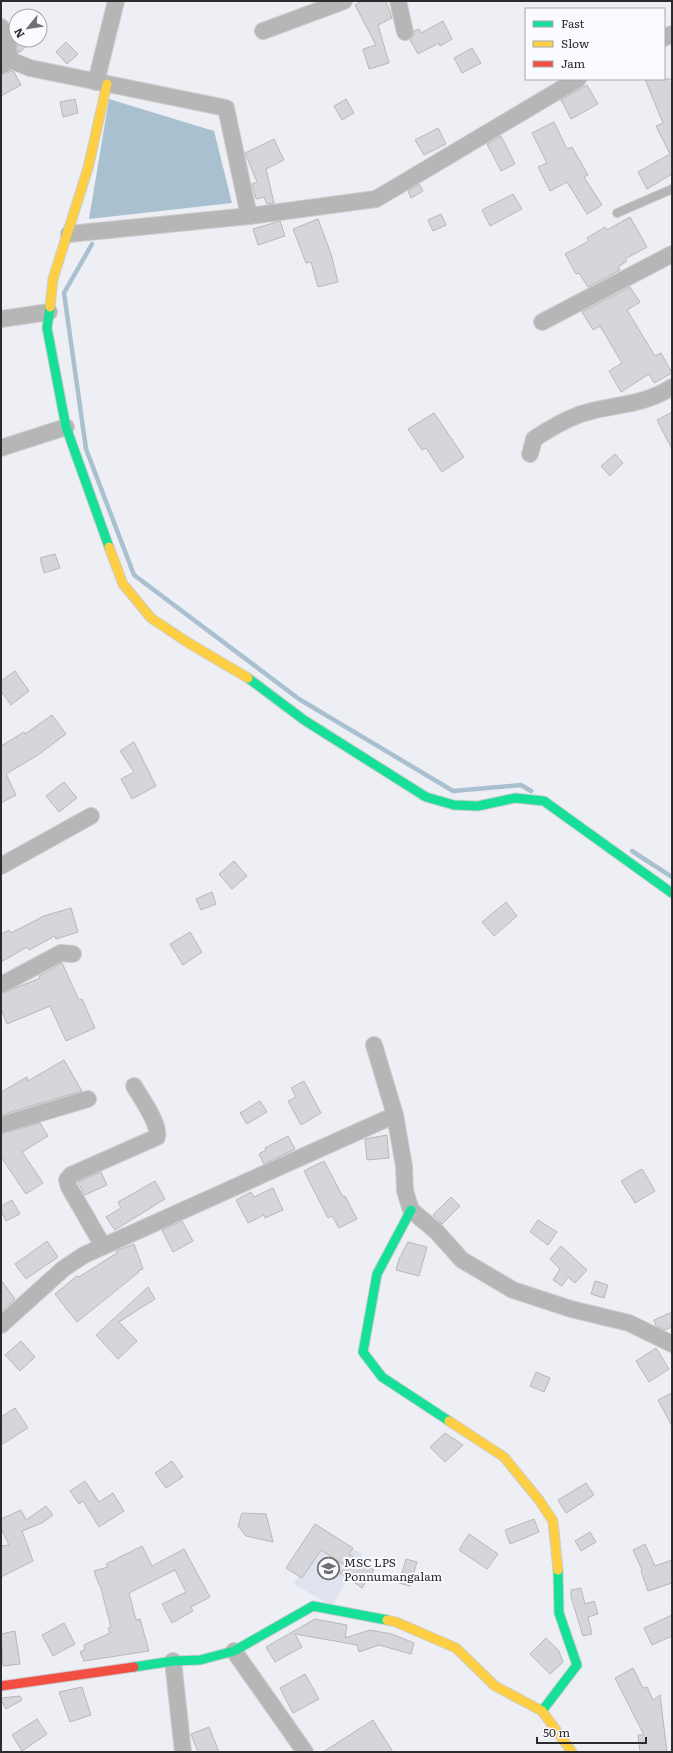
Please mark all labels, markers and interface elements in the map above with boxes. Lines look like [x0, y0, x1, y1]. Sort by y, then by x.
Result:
north arrow [8, 8, 48, 48]
legend [525, 8, 665, 80]
text: Fast [561, 14, 585, 32]
text: N [9, 26, 28, 41]
text: Slow [561, 34, 590, 52]
text: Jam [561, 54, 586, 72]
place label: MSC LPS Ponnumangalam [344, 1553, 443, 1585]
school or university icon: MSC LPS Ponnumangalam [315, 1556, 341, 1582]
scale bar [537, 1719, 646, 1745]
text: 50 m [543, 1723, 570, 1741]

